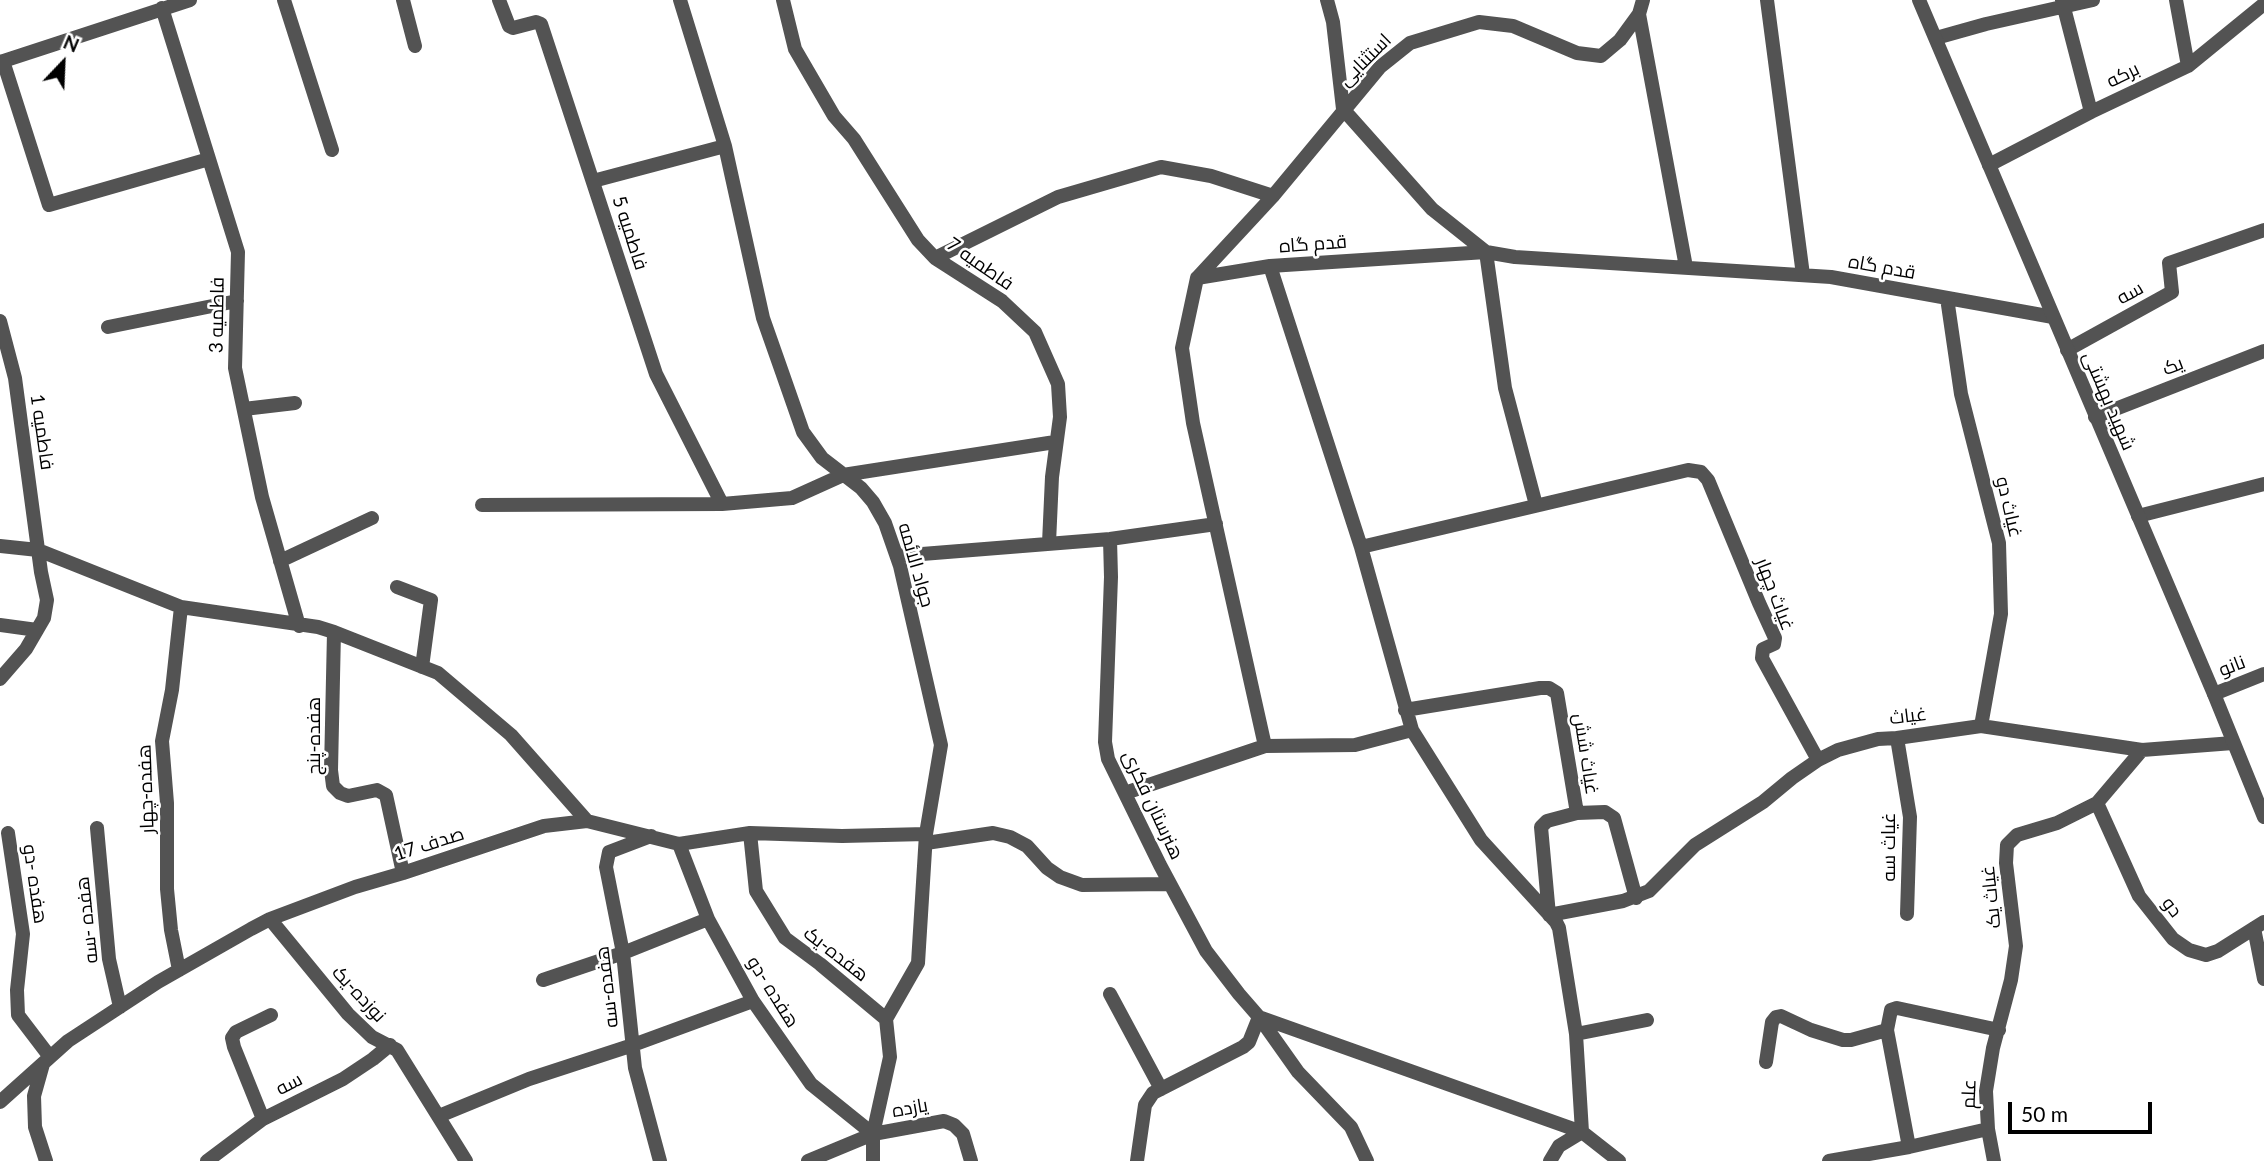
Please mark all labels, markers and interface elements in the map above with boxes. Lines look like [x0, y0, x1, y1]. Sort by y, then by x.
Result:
north arrow [28, 28, 98, 98]
street label: استثنایی [1334, 29, 1396, 91]
text: N [60, 30, 83, 57]
street label: برکه [2103, 57, 2143, 93]
street label: فاطمیه 5 [607, 193, 653, 273]
street label: قدم گاه [1278, 230, 1348, 258]
street label: فاطمیه 7 [942, 233, 1018, 295]
street label: قدم گاه [1847, 250, 1917, 284]
street label: فاطمیه 3 [205, 277, 229, 353]
street label: سه [2113, 277, 2147, 309]
street label: شهید بهشتی [2078, 348, 2140, 454]
street label: یک [2159, 352, 2187, 380]
street label: فاطمیه 1 [25, 393, 59, 471]
street label: غیاث دو [1991, 474, 2027, 540]
street label: جواد الائمه [893, 520, 939, 610]
street label: غیاث چهار [1751, 554, 1799, 634]
street label: نانو [2215, 651, 2249, 681]
street label: هفده-پنج [303, 697, 325, 775]
street label: غیاث [1888, 702, 1928, 730]
street label: غیاث شش [1568, 712, 1604, 796]
street label: هفده-چهار [133, 744, 159, 834]
street label: هنرستان فکری [1118, 747, 1188, 863]
street label: غیاث سه [1878, 812, 1900, 882]
street label: صدف 17 [391, 822, 467, 866]
street label: هفده -دو [18, 843, 52, 925]
street label: غیاث یک [1976, 865, 2006, 929]
street label: هفده -سه [71, 875, 103, 965]
street label: دو [2157, 892, 2187, 922]
street label: هفده-یک [799, 922, 873, 986]
street label: هفده-سه [591, 945, 623, 1029]
street label: هفده -دو [742, 952, 804, 1032]
street label: نوزده-یک [327, 961, 391, 1027]
street label: سه [272, 1068, 306, 1100]
street label: علم [1957, 1079, 1981, 1109]
scale bar [2012, 1088, 2156, 1132]
street label: یازده [890, 1094, 930, 1122]
text: 50 m [2021, 1101, 2068, 1126]

